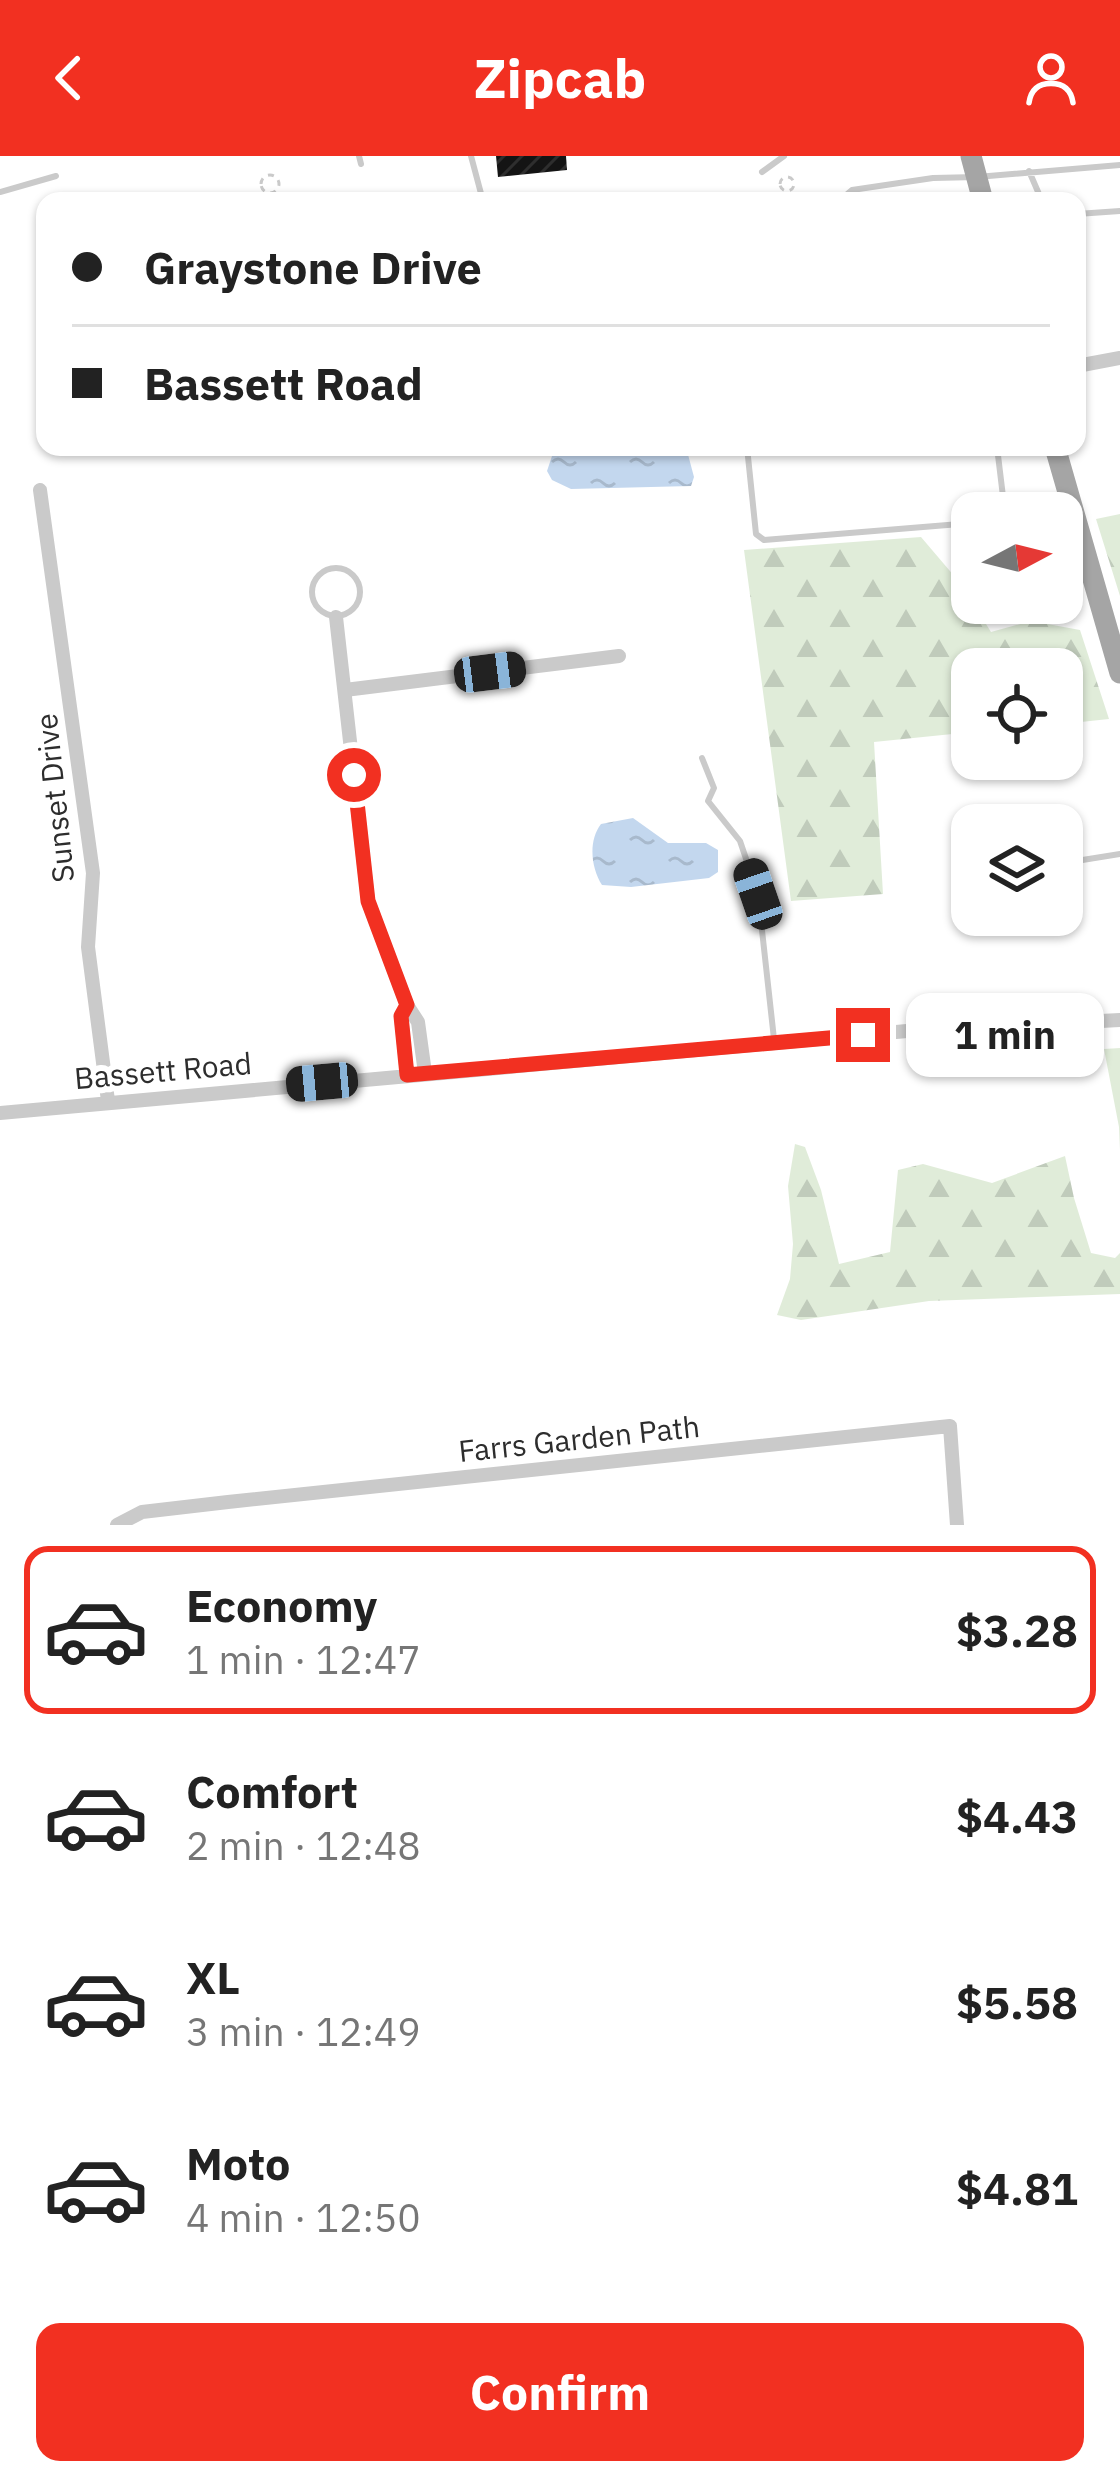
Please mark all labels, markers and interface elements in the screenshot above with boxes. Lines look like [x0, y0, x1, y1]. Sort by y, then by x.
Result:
text: Zipcab [474, 43, 646, 113]
icon: back [36, 45, 102, 111]
icon: person [1018, 45, 1084, 111]
text: Graystone Drive [144, 238, 482, 296]
text: Bassett Road [144, 354, 423, 412]
north arrow [951, 492, 1083, 624]
map controls [951, 492, 1083, 936]
button: locate [951, 648, 1083, 780]
car [452, 650, 528, 694]
street label: Sunset Drive [26, 712, 82, 884]
route start [327, 748, 381, 802]
button: layers [951, 804, 1083, 936]
car [729, 854, 787, 934]
callout: 1 min [905, 993, 1103, 1077]
route end [836, 1008, 890, 1062]
text: 1 min [954, 1009, 1056, 1060]
street label: Bassett Road [73, 1043, 253, 1097]
car [285, 1061, 359, 1103]
street label: Farrs Garden Path [456, 1406, 702, 1470]
icon: car [42, 1576, 150, 1684]
text: Economy [186, 1576, 377, 1634]
text: $3.28 [956, 1601, 1078, 1659]
text: 1 min · 12:47 [186, 1634, 421, 1685]
icon: car [42, 1762, 150, 1870]
text: Comfort [186, 1762, 358, 1820]
text: $4.43 [956, 1787, 1078, 1845]
text: 2 min · 12:48 [186, 1820, 421, 1871]
icon: car [42, 1948, 150, 2056]
text: XL [186, 1948, 240, 2006]
text: $5.58 [956, 1973, 1078, 2031]
text: 3 min · 12:49 [186, 2006, 421, 2057]
icon: car [42, 2134, 150, 2242]
text: Moto [186, 2134, 290, 2192]
text: $4.81 [956, 2159, 1078, 2217]
text: 4 min · 12:50 [186, 2192, 421, 2243]
button: Confirm [36, 2323, 1084, 2461]

